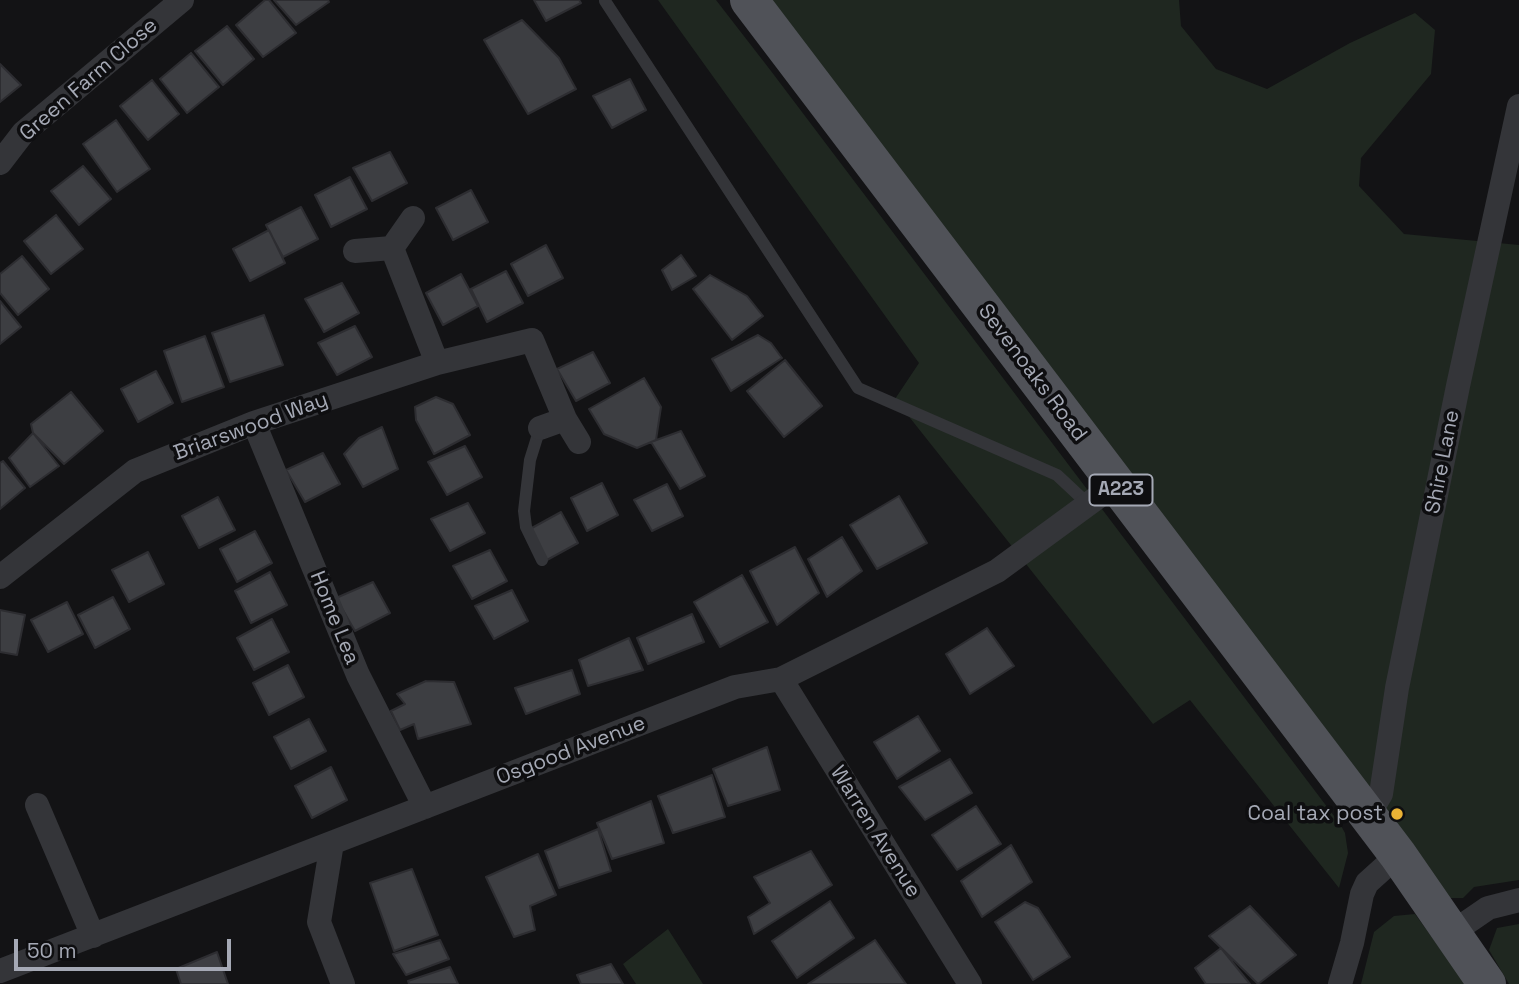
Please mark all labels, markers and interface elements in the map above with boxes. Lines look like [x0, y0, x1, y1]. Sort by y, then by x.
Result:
street label: Green Farm Close [15, 13, 163, 147]
street label: Sevenoaks Road [972, 299, 1092, 447]
street label: Briarswood Way [171, 387, 331, 467]
street label: Shire Lane [1421, 408, 1465, 516]
road number: A223 [1090, 475, 1152, 505]
street label: Home Lea [304, 568, 364, 668]
street label: Osgood Avenue [493, 711, 649, 791]
street label: Warren Avenue [824, 761, 926, 903]
place label: Coal tax post [1247, 801, 1383, 827]
marker: Coal tax post [1389, 806, 1405, 822]
scale bar [18, 925, 234, 969]
text: 50 m [27, 937, 77, 964]

